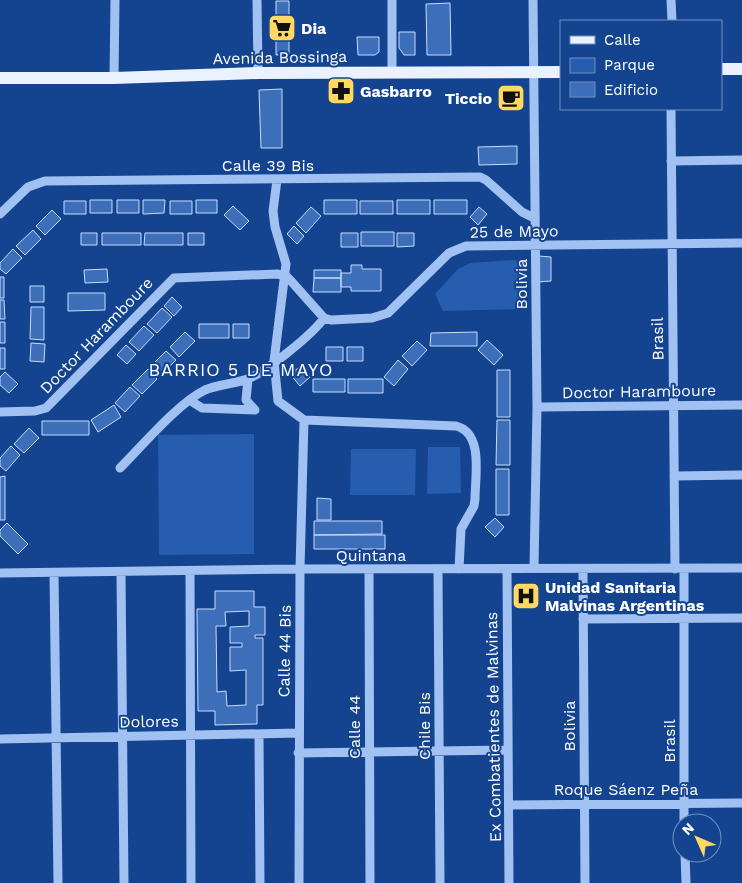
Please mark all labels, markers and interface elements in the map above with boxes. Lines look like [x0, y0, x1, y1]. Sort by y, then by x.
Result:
supermarket icon: Dia [267, 13, 297, 43]
place label: Dia [301, 19, 327, 38]
legend [560, 20, 722, 110]
text: Calle [604, 31, 641, 49]
street label: Avenida Bossinga [213, 47, 347, 68]
text: Parque [604, 56, 655, 74]
pharmacy icon: Gasbarro [326, 76, 356, 106]
text: Edificio [604, 81, 658, 99]
place label: Gasbarro [360, 82, 432, 101]
cafe icon: Ticcio [496, 83, 526, 113]
place label: Ticcio [445, 89, 492, 108]
street label: Calle 39 Bis [222, 156, 314, 175]
street label: 25 de Mayo [469, 221, 559, 242]
street label: Bolivia [512, 259, 531, 309]
street label: Doctor Haramboure [36, 273, 157, 397]
street label: Brasil [648, 317, 667, 361]
district label: BARRIO 5 DE MAYO [148, 359, 334, 380]
street label: Doctor Haramboure [562, 381, 716, 402]
street label: Quintana [336, 546, 406, 565]
place label: Unidad Sanitaria Malvinas Argentinas [545, 578, 705, 615]
hospital icon: Unidad Sanitaria Malvinas Argentinas [511, 581, 541, 611]
street label: Calle 44 Bis [274, 605, 295, 697]
street label: Ex Combatientes de Malvinas [482, 612, 505, 842]
street label: Chile Bis [415, 692, 434, 760]
street label: Calle 44 [345, 695, 364, 759]
street label: Bolivia [560, 701, 579, 751]
street label: Dolores [119, 711, 179, 732]
street label: Brasil [660, 719, 679, 763]
street label: Roque Sáenz Peña [554, 780, 698, 799]
north arrow [672, 813, 722, 863]
text: N [678, 819, 697, 838]

